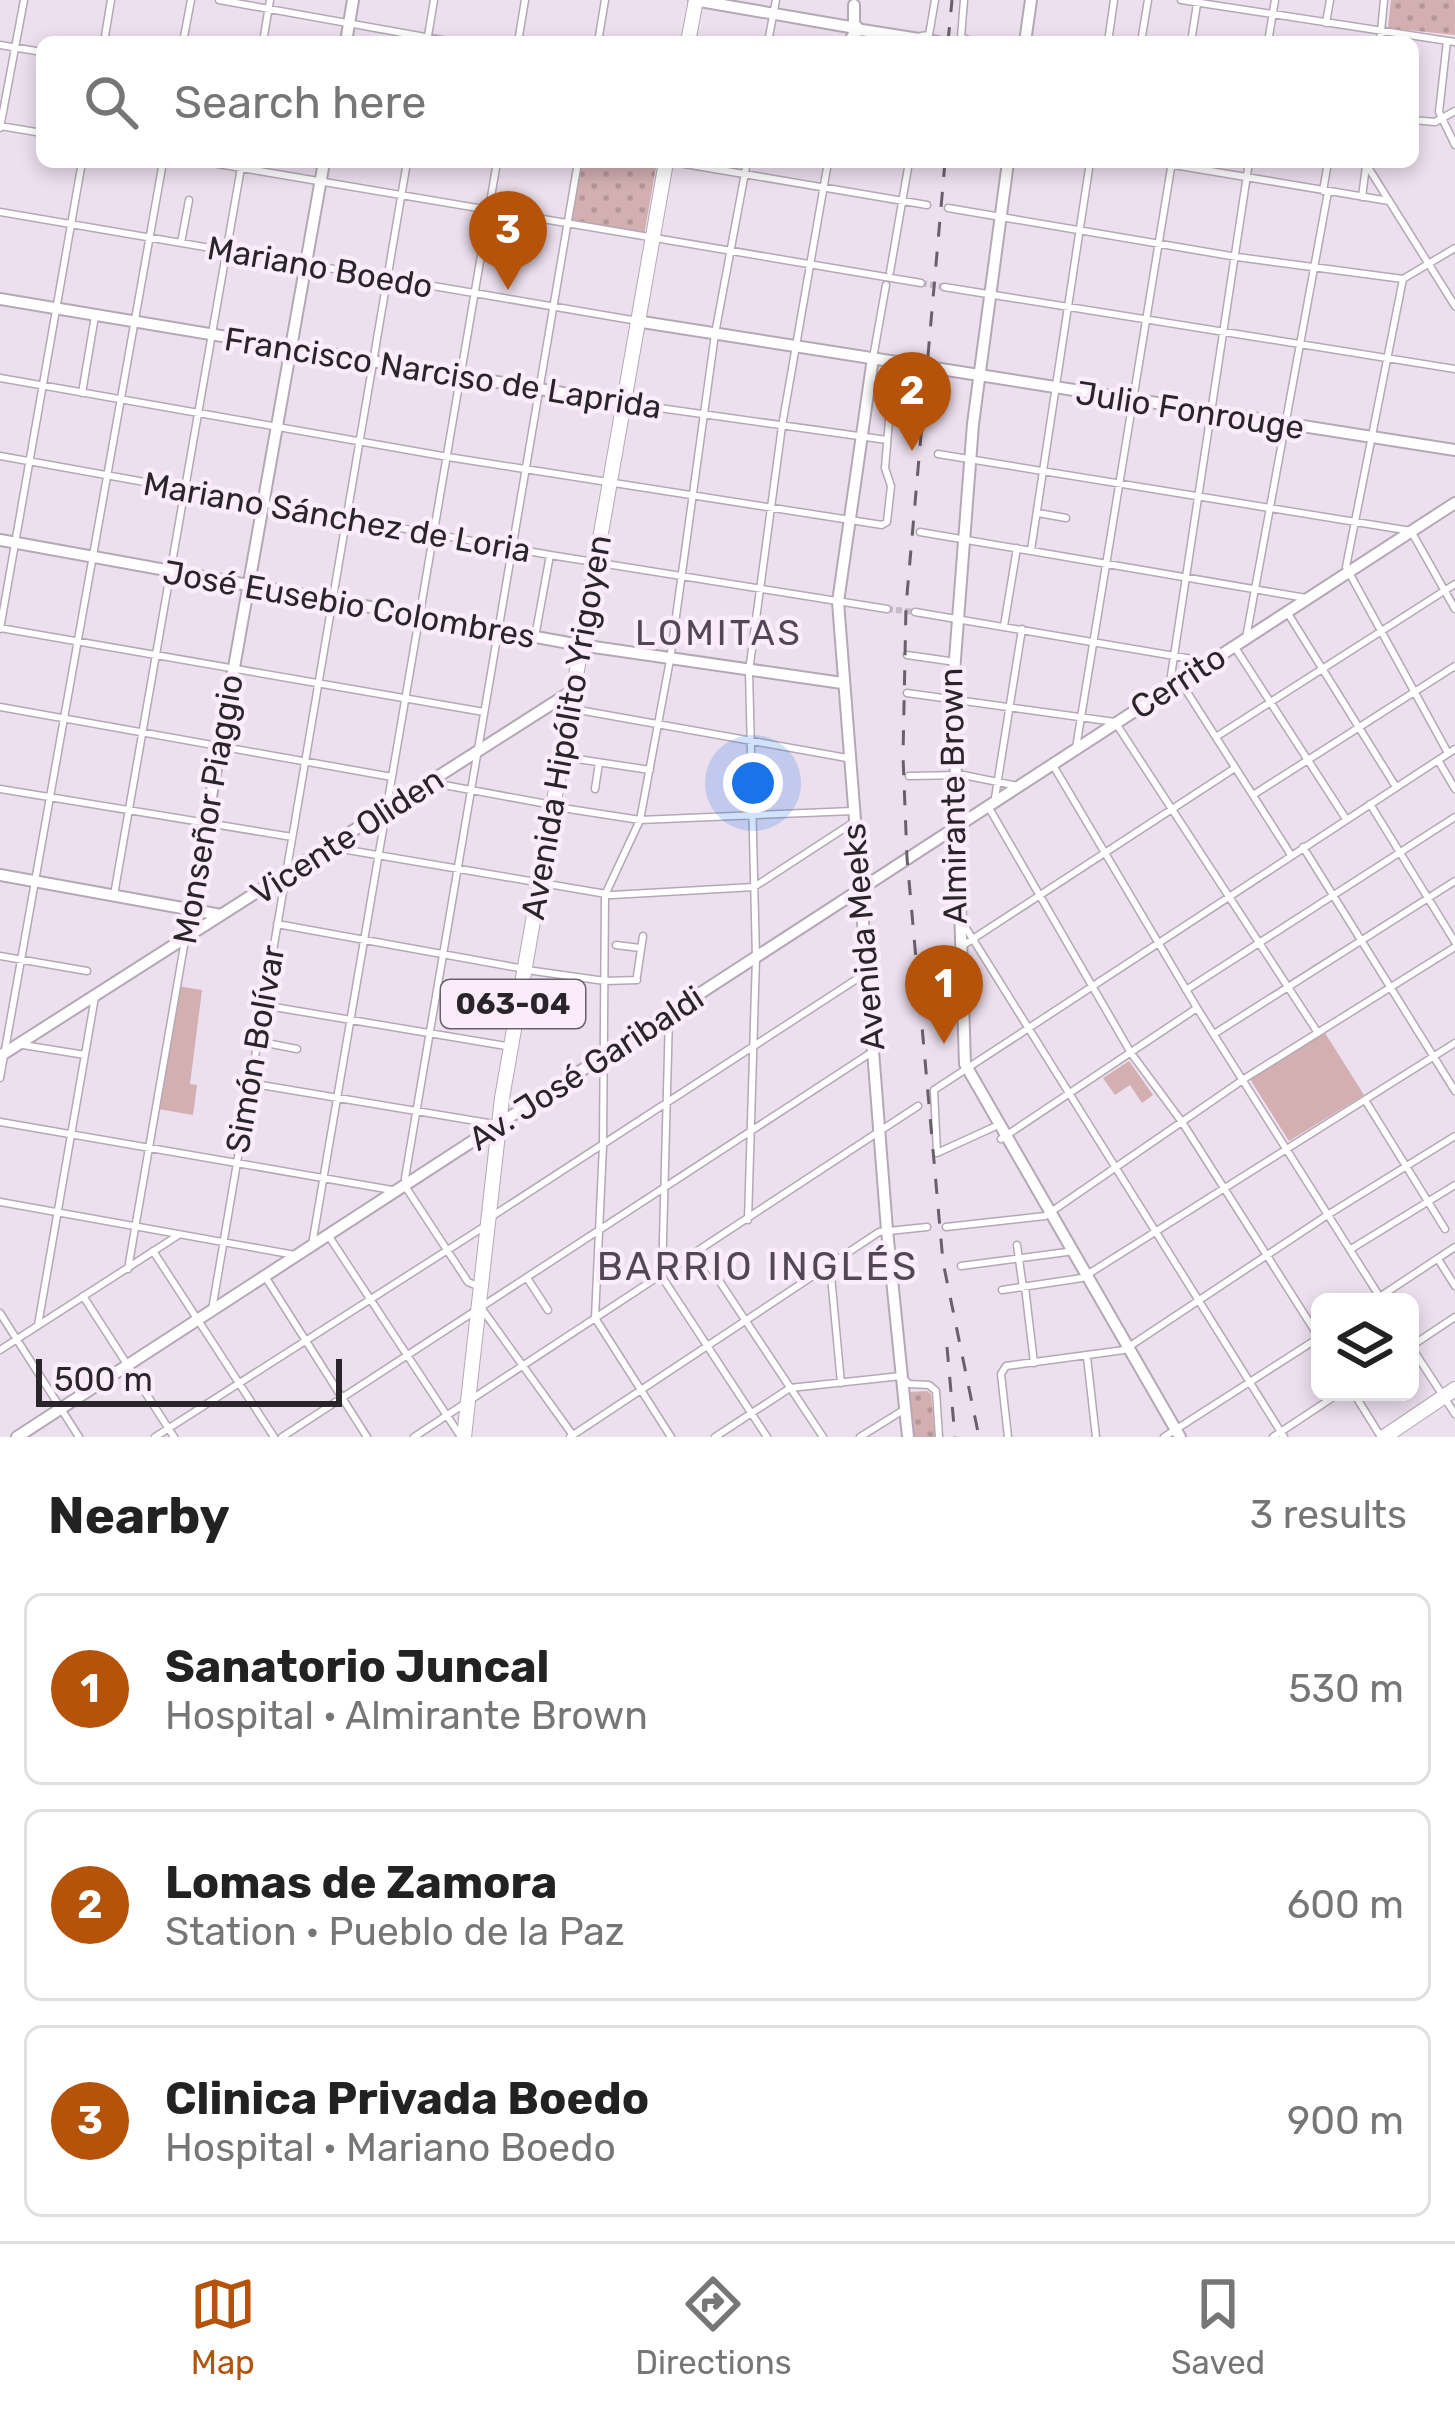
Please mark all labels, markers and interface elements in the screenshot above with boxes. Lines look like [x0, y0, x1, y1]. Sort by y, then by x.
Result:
search box [36, 36, 1419, 168]
icon: search [78, 69, 144, 135]
text: Search here [174, 76, 426, 129]
pin: 3 [469, 191, 547, 290]
street label: Mariano Boedo [204, 228, 436, 306]
street label: Francisco Narciso de Laprida [222, 319, 664, 427]
pin: 2 [873, 352, 951, 451]
street label: Julio Fonrouge [1073, 373, 1307, 447]
street label: Mariano Sánchez de Loria [140, 464, 534, 570]
street label: Avenida Hipólito Yrigoyen [513, 532, 619, 922]
street label: José Eusebio Colombres [160, 552, 538, 656]
district label: LOMITAS [635, 611, 803, 654]
street label: Cerrito [1123, 637, 1233, 727]
street label: Almirante Brown [931, 667, 975, 925]
street label: Monseñor Piaggio [165, 671, 251, 947]
your location [723, 753, 783, 813]
street label: Vicente Oliden [243, 759, 451, 913]
street label: Avenida Meeks [834, 822, 892, 1052]
street label: Simón Bolívar [218, 942, 293, 1156]
pin: 1 [905, 945, 983, 1044]
street label: Av. José Garibaldi [461, 978, 711, 1158]
road number: 063-04 [441, 980, 585, 1028]
district label: BARRIO INGLÉS [597, 1244, 919, 1290]
map controls [1311, 1293, 1419, 1401]
button: layers [1311, 1293, 1419, 1401]
scale bar [36, 1353, 342, 1406]
text: 500 m [54, 1360, 153, 1399]
text: Nearby [48, 1485, 230, 1546]
text: 3 results [1250, 1492, 1407, 1538]
text: Sanatorio Juncal [165, 1640, 549, 1693]
text: 1 [80, 1666, 100, 1712]
text: 530 m [1288, 1666, 1404, 1712]
text: Hospital · Almirante Brown [165, 1693, 648, 1739]
text: Lomas de Zamora [165, 1856, 557, 1909]
text: 2 [77, 1882, 103, 1928]
text: 600 m [1287, 1882, 1404, 1928]
text: Station · Pueblo de la Paz [165, 1909, 625, 1955]
text: Clinica Privada Boedo [165, 2072, 649, 2125]
text: 3 [77, 2098, 103, 2144]
text: 900 m [1287, 2098, 1404, 2144]
text: Hospital · Mariano Boedo [165, 2125, 616, 2171]
tab: Map [190, 2271, 256, 2382]
tab: Directions [635, 2271, 792, 2382]
tab: Saved [1171, 2271, 1265, 2382]

